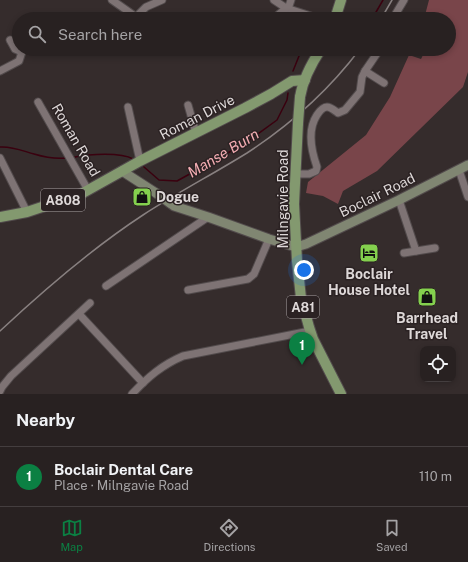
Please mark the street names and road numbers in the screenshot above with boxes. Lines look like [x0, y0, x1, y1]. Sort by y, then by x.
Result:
street label: Roman Drive [157, 91, 237, 143]
street label: Roman Road [49, 101, 103, 179]
street label: Milngavie Road [275, 149, 291, 249]
street label: Boclair Road [336, 170, 418, 220]
road number: A808 [41, 189, 85, 211]
road number: A81 [287, 296, 319, 318]

